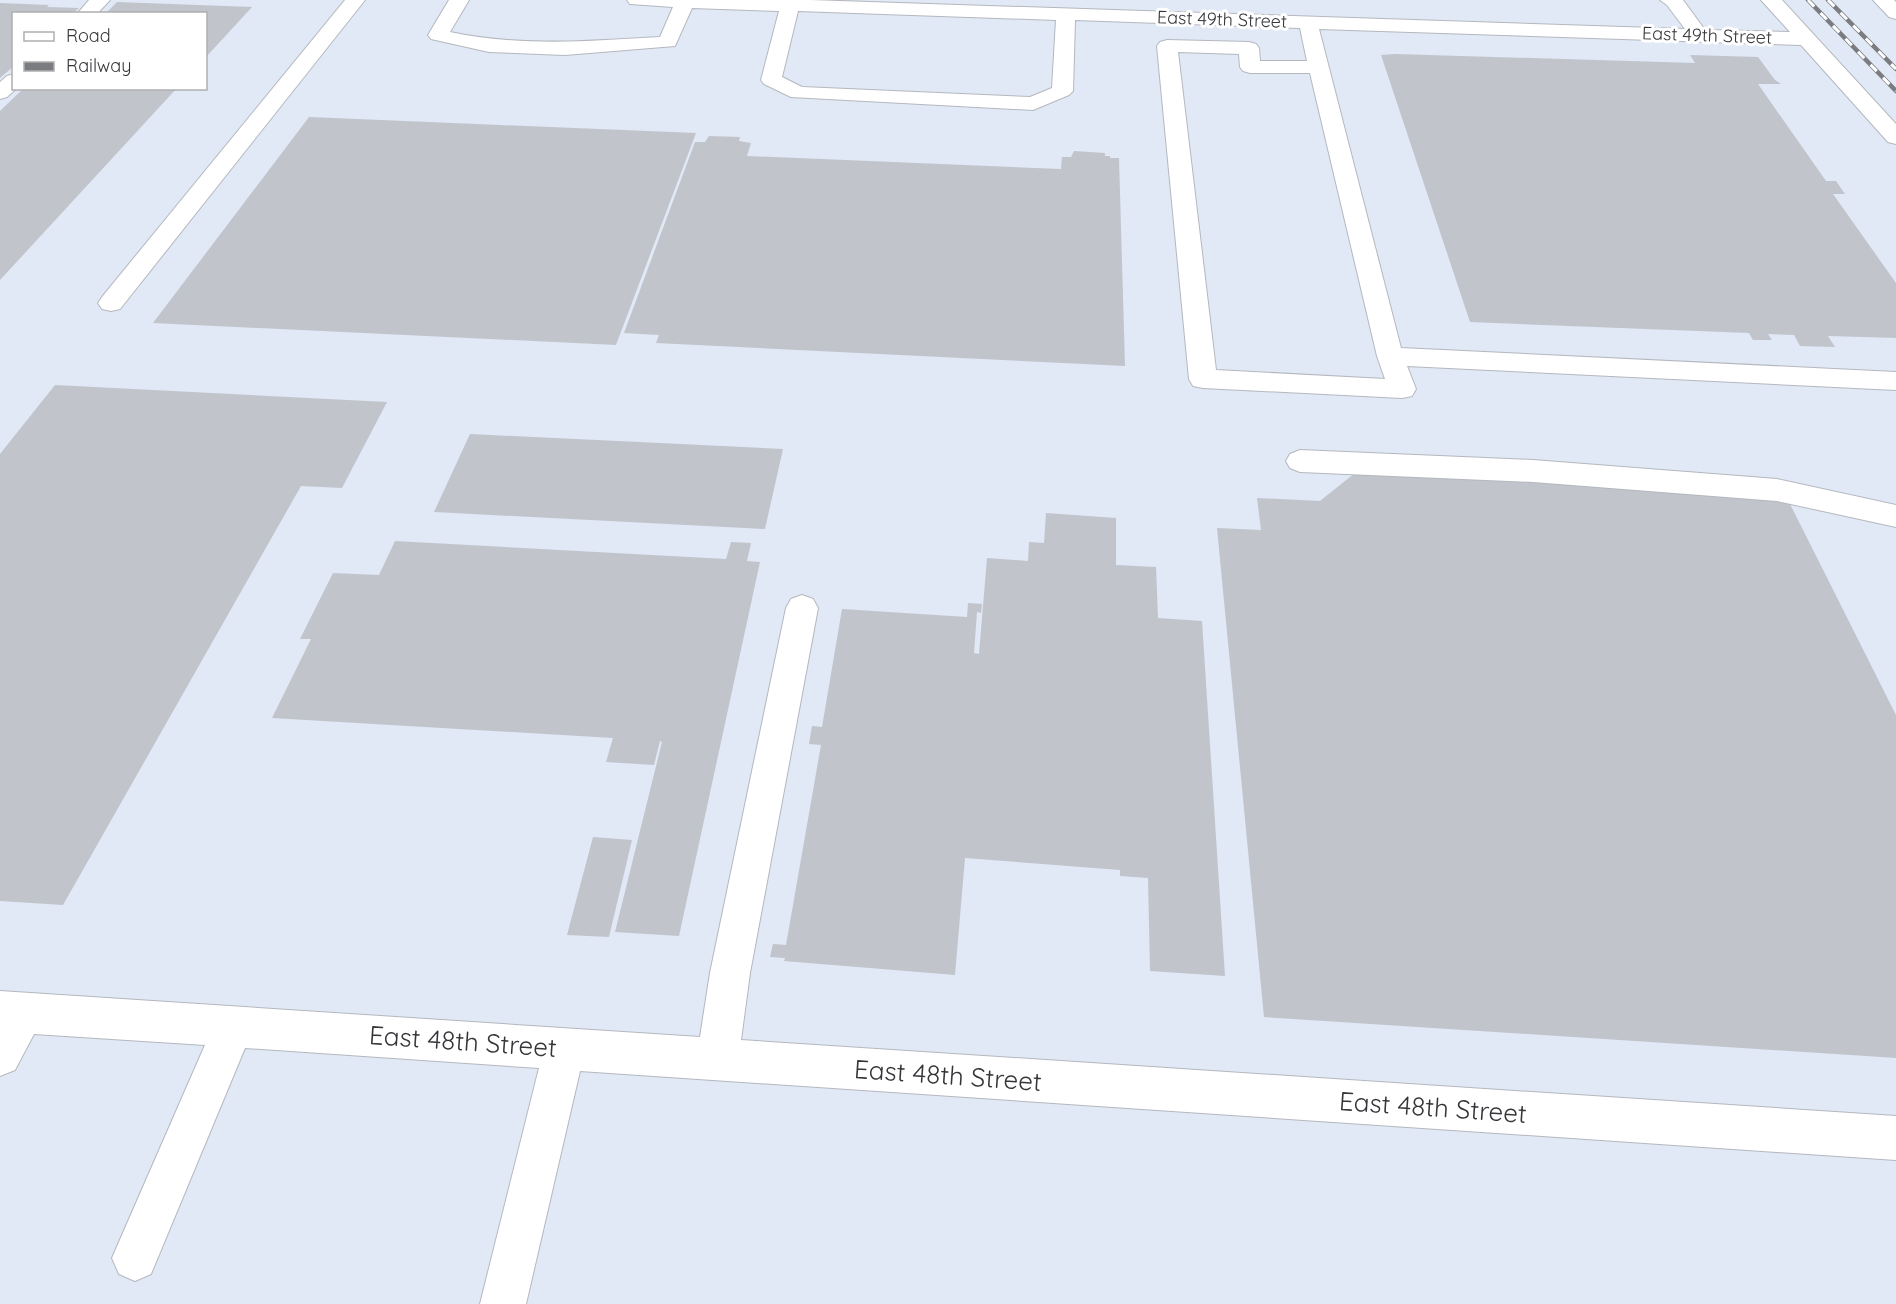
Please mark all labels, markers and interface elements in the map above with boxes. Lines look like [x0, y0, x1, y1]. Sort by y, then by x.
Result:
street label: East 49th Street [1157, 5, 1287, 33]
legend [12, 12, 207, 90]
street label: East 49th Street [1642, 21, 1772, 49]
text: Road [66, 24, 111, 47]
text: Railway [66, 54, 132, 77]
street label: East 48th Street [368, 1018, 558, 1064]
street label: East 48th Street [853, 1052, 1043, 1098]
street label: East 48th Street [1338, 1084, 1528, 1130]

